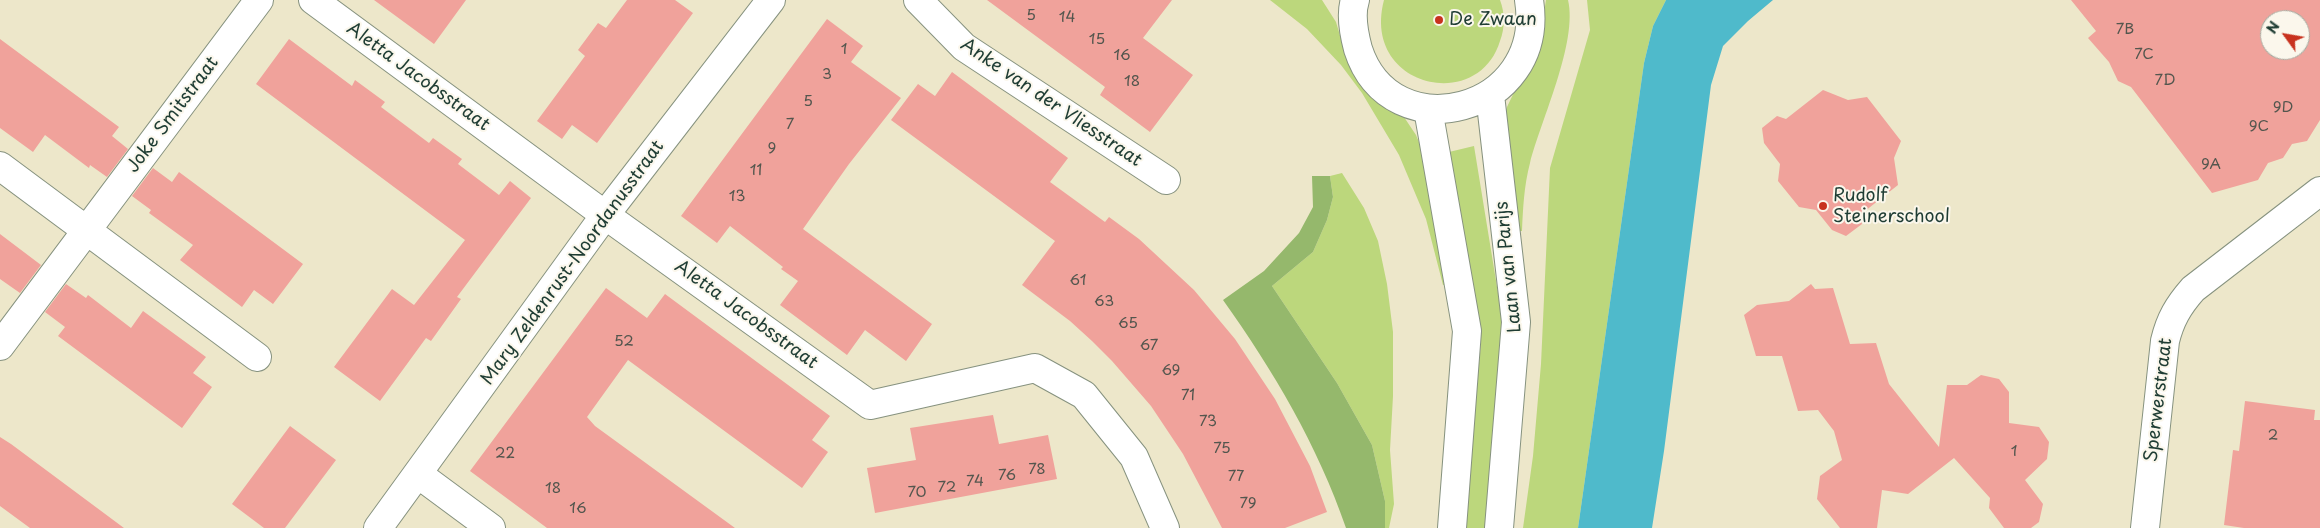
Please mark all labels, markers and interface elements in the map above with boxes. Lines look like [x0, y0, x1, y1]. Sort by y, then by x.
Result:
house number: 5 [1026, 7, 1036, 25]
house number: 14 [1059, 9, 1075, 27]
place label: De Zwaan [1449, 9, 1537, 31]
north arrow [2260, 10, 2310, 60]
marker: De Zwaan [1433, 14, 1445, 26]
text: N [2261, 17, 2285, 38]
street label: Aletta Jacobsstraat [342, 18, 494, 136]
house number: 7B [2116, 21, 2134, 39]
house number: 15 [1089, 31, 1105, 49]
street label: Anke van der Vliesstraat [956, 34, 1146, 172]
house number: 1 [841, 41, 847, 59]
house number: 7C [2134, 46, 2154, 64]
house number: 16 [1113, 47, 1131, 65]
street label: Joke Smitstraat [122, 53, 224, 177]
house number: 3 [822, 66, 832, 84]
house number: 7D [2154, 72, 2176, 90]
house number: 18 [1124, 73, 1140, 91]
house number: 5 [803, 93, 813, 111]
house number: 9D [2273, 99, 2293, 117]
house number: 7 [786, 116, 794, 134]
house number: 9C [2249, 118, 2269, 136]
street label: Mary Zeldenrust-Noordanusstraat [477, 137, 669, 389]
house number: 9 [768, 140, 776, 158]
house number: 9A [2201, 156, 2221, 174]
house number: 11 [750, 162, 762, 180]
place label: Rudolf Steinerschool [1833, 185, 1950, 228]
house number: 13 [729, 188, 745, 206]
street label: Laan van Parijs [1491, 200, 1527, 334]
marker: Rudolf Steinerschool [1817, 200, 1829, 212]
street label: Aletta Jacobsstraat [670, 256, 822, 374]
house number: 61 [1070, 272, 1086, 290]
house number: 63 [1094, 293, 1114, 311]
house number: 65 [1118, 315, 1138, 333]
house number: 52 [614, 333, 634, 351]
house number: 67 [1140, 337, 1158, 355]
street label: Sperwerstraat [2141, 337, 2177, 463]
house number: 69 [1162, 362, 1180, 380]
house number: 71 [1181, 387, 1195, 405]
house number: 73 [1199, 413, 1217, 431]
house number: 2 [2268, 427, 2278, 445]
house number: 75 [1213, 440, 1231, 458]
house number: 1 [2011, 443, 2017, 461]
house number: 22 [495, 445, 515, 463]
house number: 78 [1028, 461, 1046, 479]
house number: 76 [998, 467, 1016, 485]
house number: 77 [1228, 468, 1244, 486]
house number: 74 [966, 473, 984, 491]
house number: 72 [938, 479, 956, 497]
house number: 18 [545, 480, 561, 498]
house number: 70 [907, 484, 927, 502]
house number: 79 [1239, 495, 1257, 513]
house number: 16 [569, 500, 587, 518]

